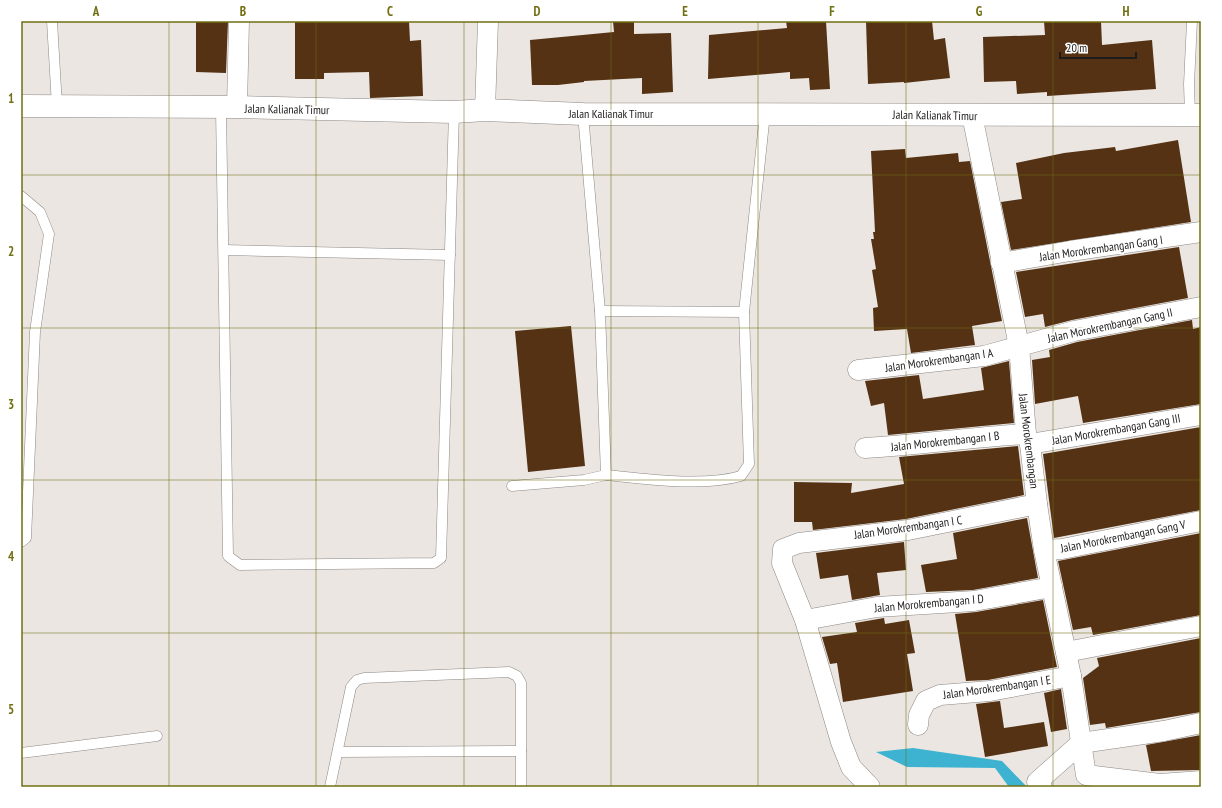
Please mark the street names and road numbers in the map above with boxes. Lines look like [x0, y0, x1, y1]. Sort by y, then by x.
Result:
street label: Jalan Kalianak Timur [244, 101, 330, 117]
street label: Jalan Kalianak Timur [568, 106, 654, 121]
street label: Jalan Kalianak Timur [892, 107, 978, 123]
street label: Jalan Morokrembangan Gang I [1037, 232, 1164, 264]
street label: Jalan Morokrembangan Gang II [1045, 304, 1174, 346]
street label: Jalan Morokrembangan I A [883, 345, 994, 375]
street label: Jalan Morokrembangan [1016, 392, 1042, 489]
street label: Jalan Morokrembangan Gang III [1050, 410, 1181, 448]
street label: Jalan Morokrembangan I B [889, 428, 1000, 454]
street label: Jalan Morokrembangan I C [852, 512, 964, 542]
street label: Jalan Morokrembangan Gang V [1058, 516, 1187, 556]
street label: Jalan Morokrembangan I D [873, 591, 984, 615]
street label: Jalan Morokrembangan I E [941, 672, 1052, 702]

